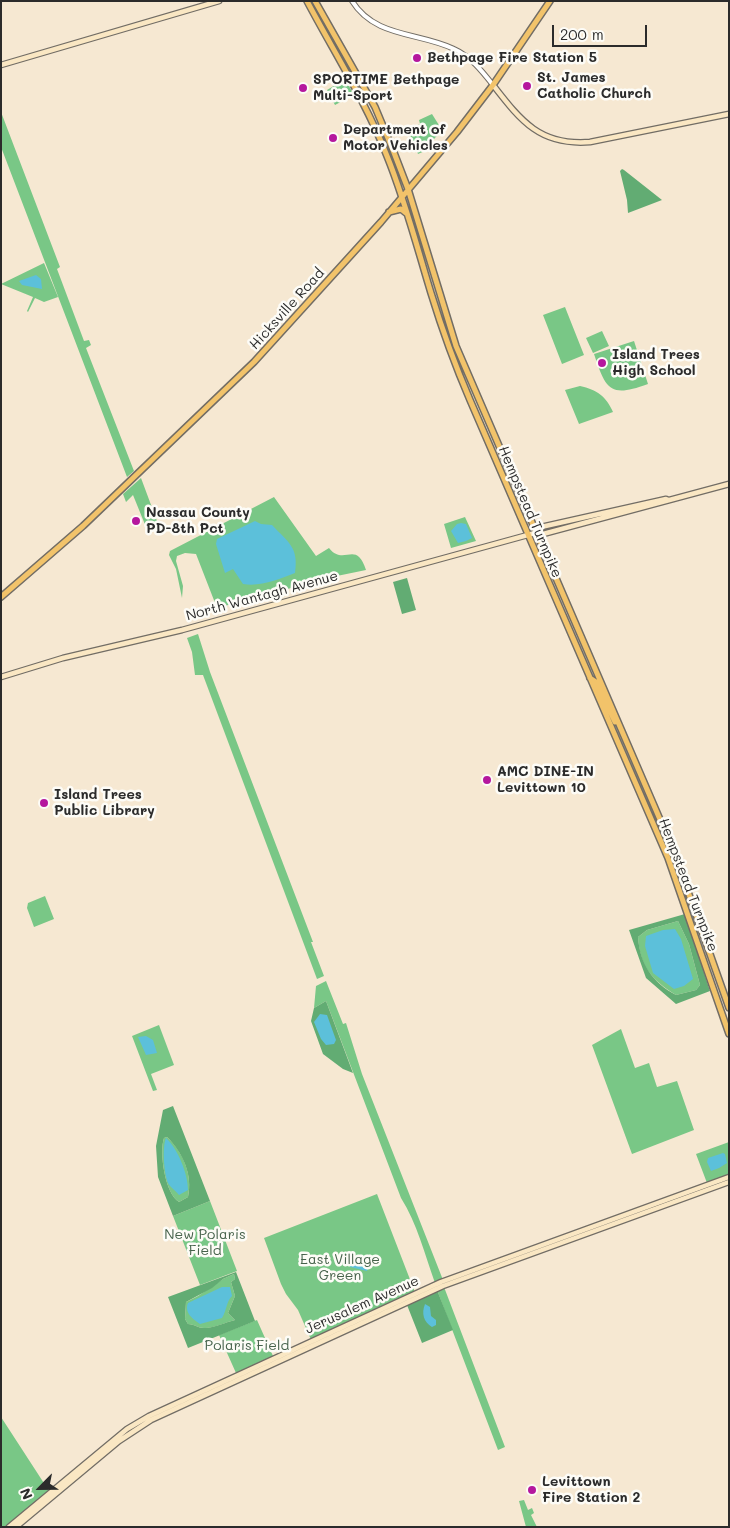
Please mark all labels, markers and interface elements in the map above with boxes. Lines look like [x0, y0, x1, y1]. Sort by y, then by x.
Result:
scale bar [555, 15, 650, 47]
text: 200 m [560, 24, 604, 44]
place label: Bethpage Fire Station 5 [427, 50, 597, 66]
marker: Bethpage Fire Station 5 [411, 52, 423, 64]
place label: St. James Catholic Church [537, 70, 651, 102]
place label: SPORTIME Bethpage Multi-Sport [313, 72, 459, 104]
marker: St. James Catholic Church [521, 80, 533, 92]
marker: SPORTIME Bethpage Multi-Sport [297, 82, 309, 94]
place label: Department of Motor Vehicles [343, 122, 448, 154]
marker: Department of Motor Vehicles [327, 132, 339, 144]
street label: Hicksville Road [246, 265, 328, 353]
place label: Island Trees High School [612, 347, 700, 380]
marker: Island Trees High School [596, 357, 608, 369]
street label: Hempstead Turnpike [495, 444, 565, 580]
place label: Nassau County PD-8th Pct [146, 505, 250, 538]
marker: Nassau County PD-8th Pct [130, 515, 142, 527]
street label: North Wantagh Avenue [184, 568, 340, 624]
place label: AMC DINE-IN Levittown 10 [497, 764, 594, 796]
marker: AMC DINE-IN Levittown 10 [481, 774, 493, 786]
place label: Island Trees Public Library [54, 787, 155, 820]
marker: Island Trees Public Library [38, 797, 50, 809]
street label: Hempstead Turnpike [655, 816, 721, 954]
park label: New Polaris Field [164, 1227, 246, 1260]
park label: East Village Green [300, 1252, 380, 1284]
street label: Jerusalem Avenue [302, 1272, 422, 1338]
park label: Polaris Field [205, 1338, 289, 1354]
north arrow [15, 1463, 65, 1513]
place label: Levittown Fire Station 2 [542, 1474, 640, 1506]
marker: Levittown Fire Station 2 [526, 1484, 538, 1496]
text: N [15, 1485, 37, 1503]

